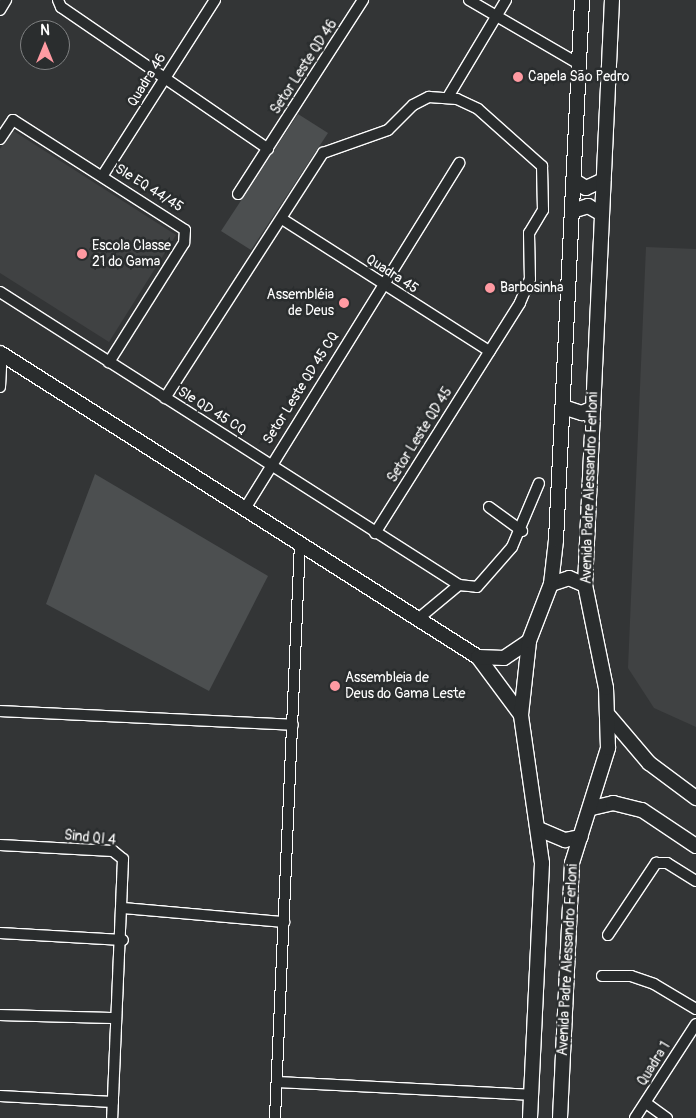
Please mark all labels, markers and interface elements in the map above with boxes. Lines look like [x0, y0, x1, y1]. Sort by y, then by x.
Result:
street label: Setor Leste QD 46 [267, 16, 341, 118]
north arrow [20, 20, 70, 70]
text: N [40, 22, 50, 39]
street label: Quadra 46 [124, 50, 170, 110]
place label: Capela São Pedro [528, 69, 629, 85]
marker: Capela São Pedro [512, 71, 524, 83]
street label: Sle EQ 44/45 [112, 160, 186, 216]
place label: Escola Classe 21 do Gama [92, 238, 171, 270]
marker: Escola Classe 21 do Gama [76, 248, 88, 260]
street label: Quadra 45 [363, 251, 421, 297]
place label: Barbosinha [500, 280, 563, 296]
marker: Barbosinha [484, 282, 496, 294]
place label: Assembléia de Deus [267, 287, 334, 320]
marker: Assembléia de Deus [338, 297, 350, 309]
street label: Setor Leste QD 45 CQ [260, 329, 342, 447]
street label: Sle QD 45 CQ [175, 383, 249, 439]
street label: Setor Leste QD 45 [384, 384, 456, 486]
street label: Avenida Padre Alessandro Ferloni [578, 392, 602, 584]
place label: Assembleia de Deus do Gama Leste [345, 670, 466, 702]
marker: Assembleia de Deus do Gama Leste [329, 680, 341, 692]
street label: Sind QI 4 [63, 827, 117, 849]
street label: Avenida Padre Alessandro Ferloni [555, 864, 581, 1056]
street label: Quadra 1 [634, 1039, 674, 1089]

